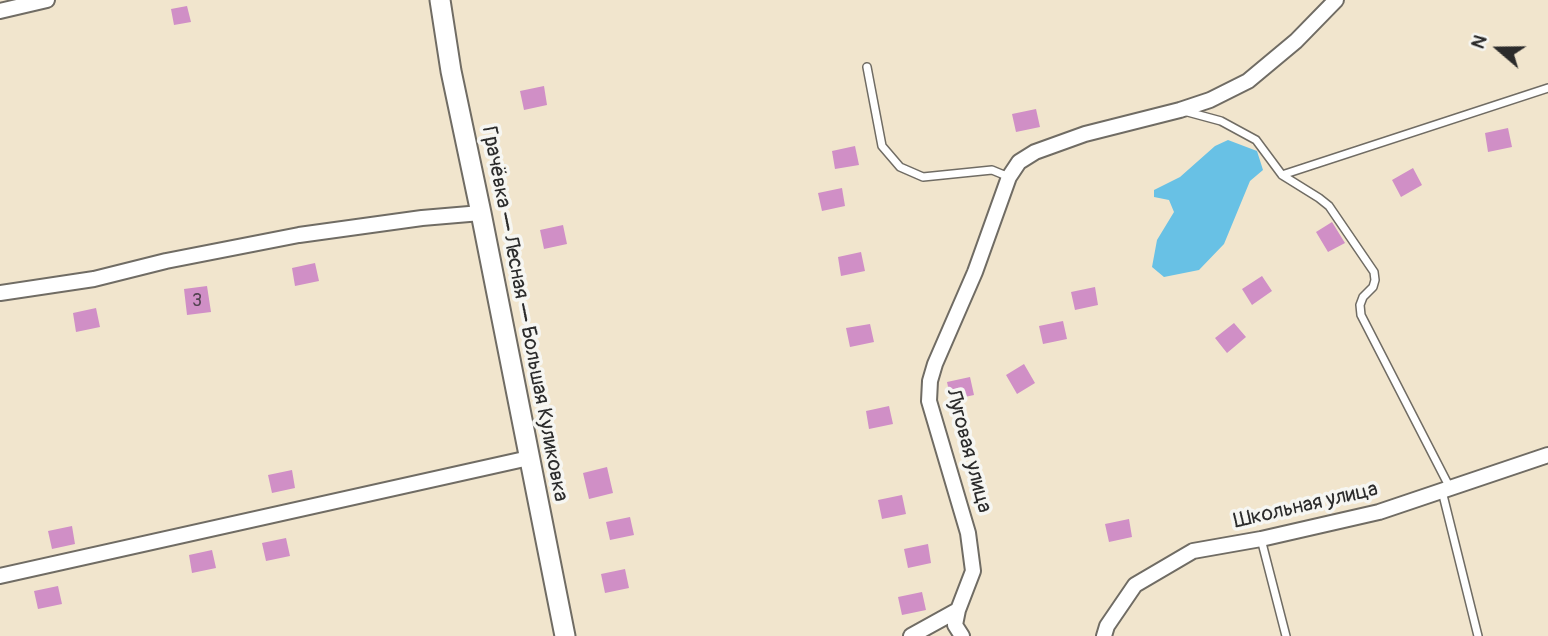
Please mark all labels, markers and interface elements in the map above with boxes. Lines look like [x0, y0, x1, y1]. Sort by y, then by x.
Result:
north arrow [1464, 14, 1534, 84]
text: N [1466, 32, 1493, 52]
street label: Грачёвка — Лесная — Большая Куликовка [475, 124, 573, 504]
house number: 3 [192, 290, 202, 312]
street label: Луговая улица [939, 386, 997, 516]
street label: Школьная улица [1232, 477, 1380, 535]

